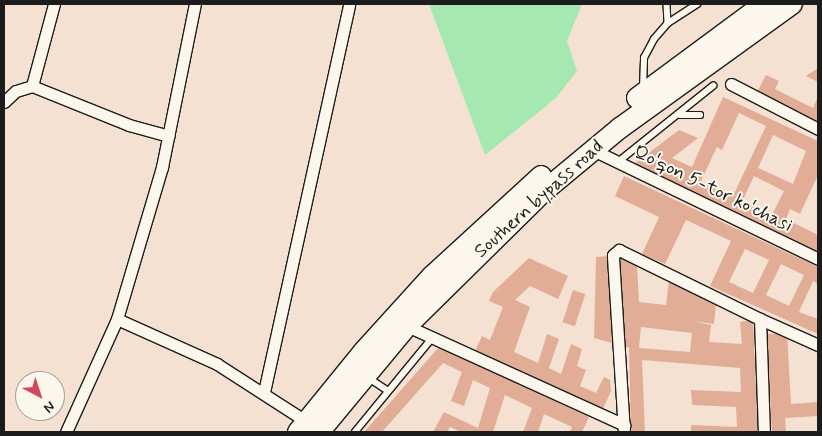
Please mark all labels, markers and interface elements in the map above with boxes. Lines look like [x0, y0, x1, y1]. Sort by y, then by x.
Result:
street label: Southern bypass road [470, 135, 608, 263]
street label: Qoʻqon 5-tor koʻchasi [630, 140, 796, 238]
north arrow [15, 371, 65, 421]
text: N [40, 397, 58, 417]

